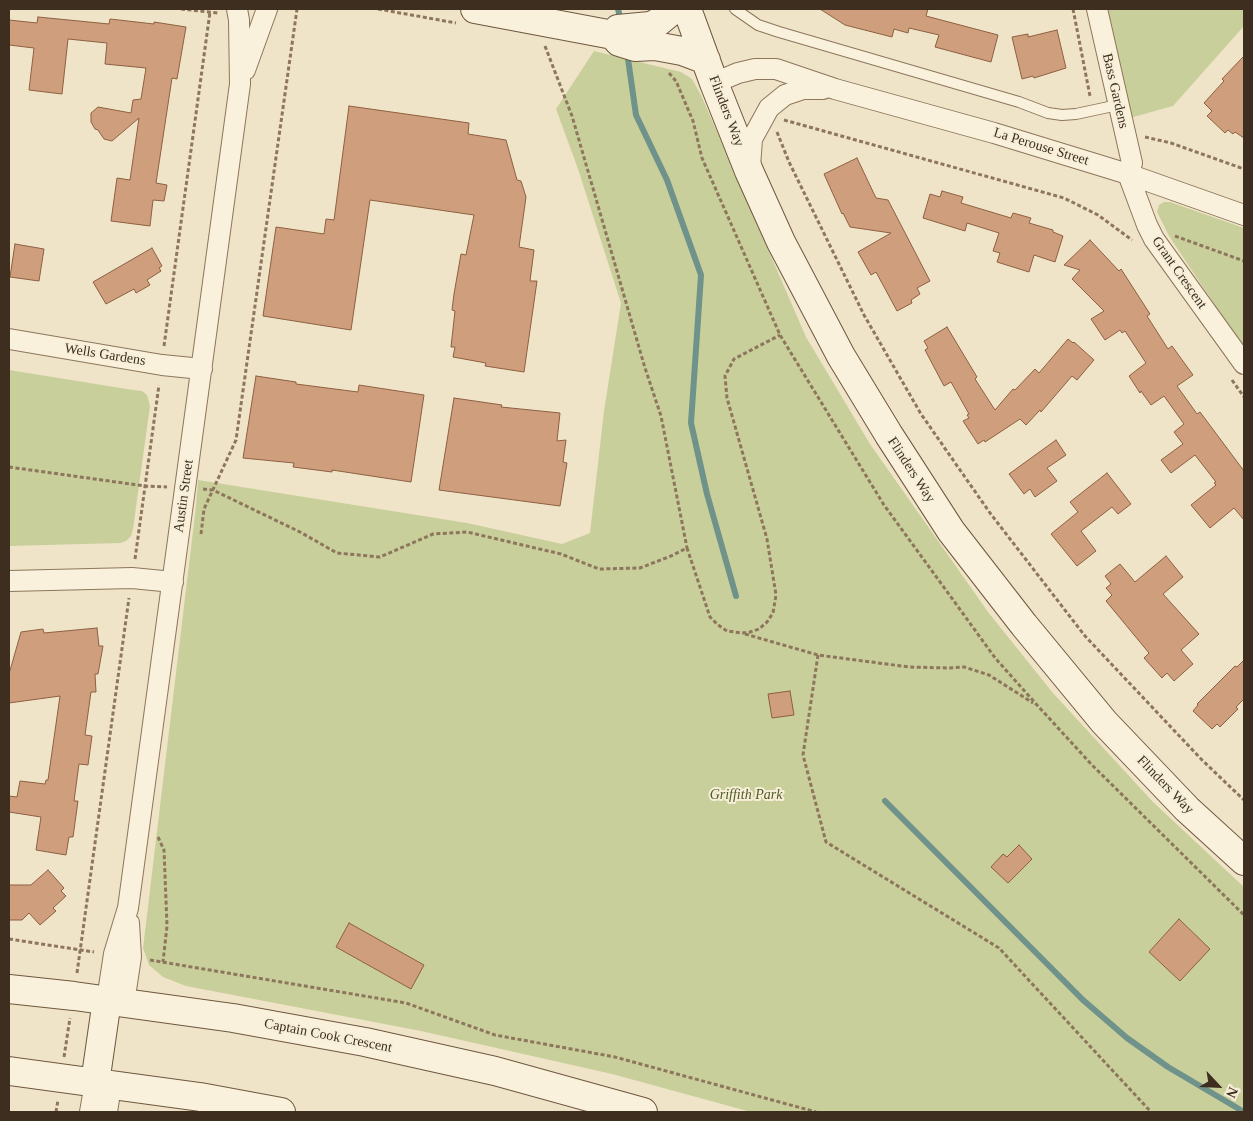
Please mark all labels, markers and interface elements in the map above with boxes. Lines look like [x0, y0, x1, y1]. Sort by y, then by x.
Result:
street label: Bass Gardens [1098, 52, 1132, 130]
street label: Flinders Way [705, 73, 747, 149]
street label: La Perouse Street [991, 125, 1091, 169]
street label: Grant Crescent [1148, 234, 1210, 312]
street label: Wells Gardens [63, 340, 147, 370]
street label: Flinders Way [884, 434, 938, 506]
street label: Austin Street [171, 458, 197, 534]
street label: Flinders Way [1133, 752, 1197, 818]
park label: Griffith Park [710, 787, 782, 803]
street label: Captain Cook Crescent [263, 1015, 393, 1057]
north arrow [1193, 1061, 1243, 1111]
text: N [1223, 1085, 1241, 1100]

